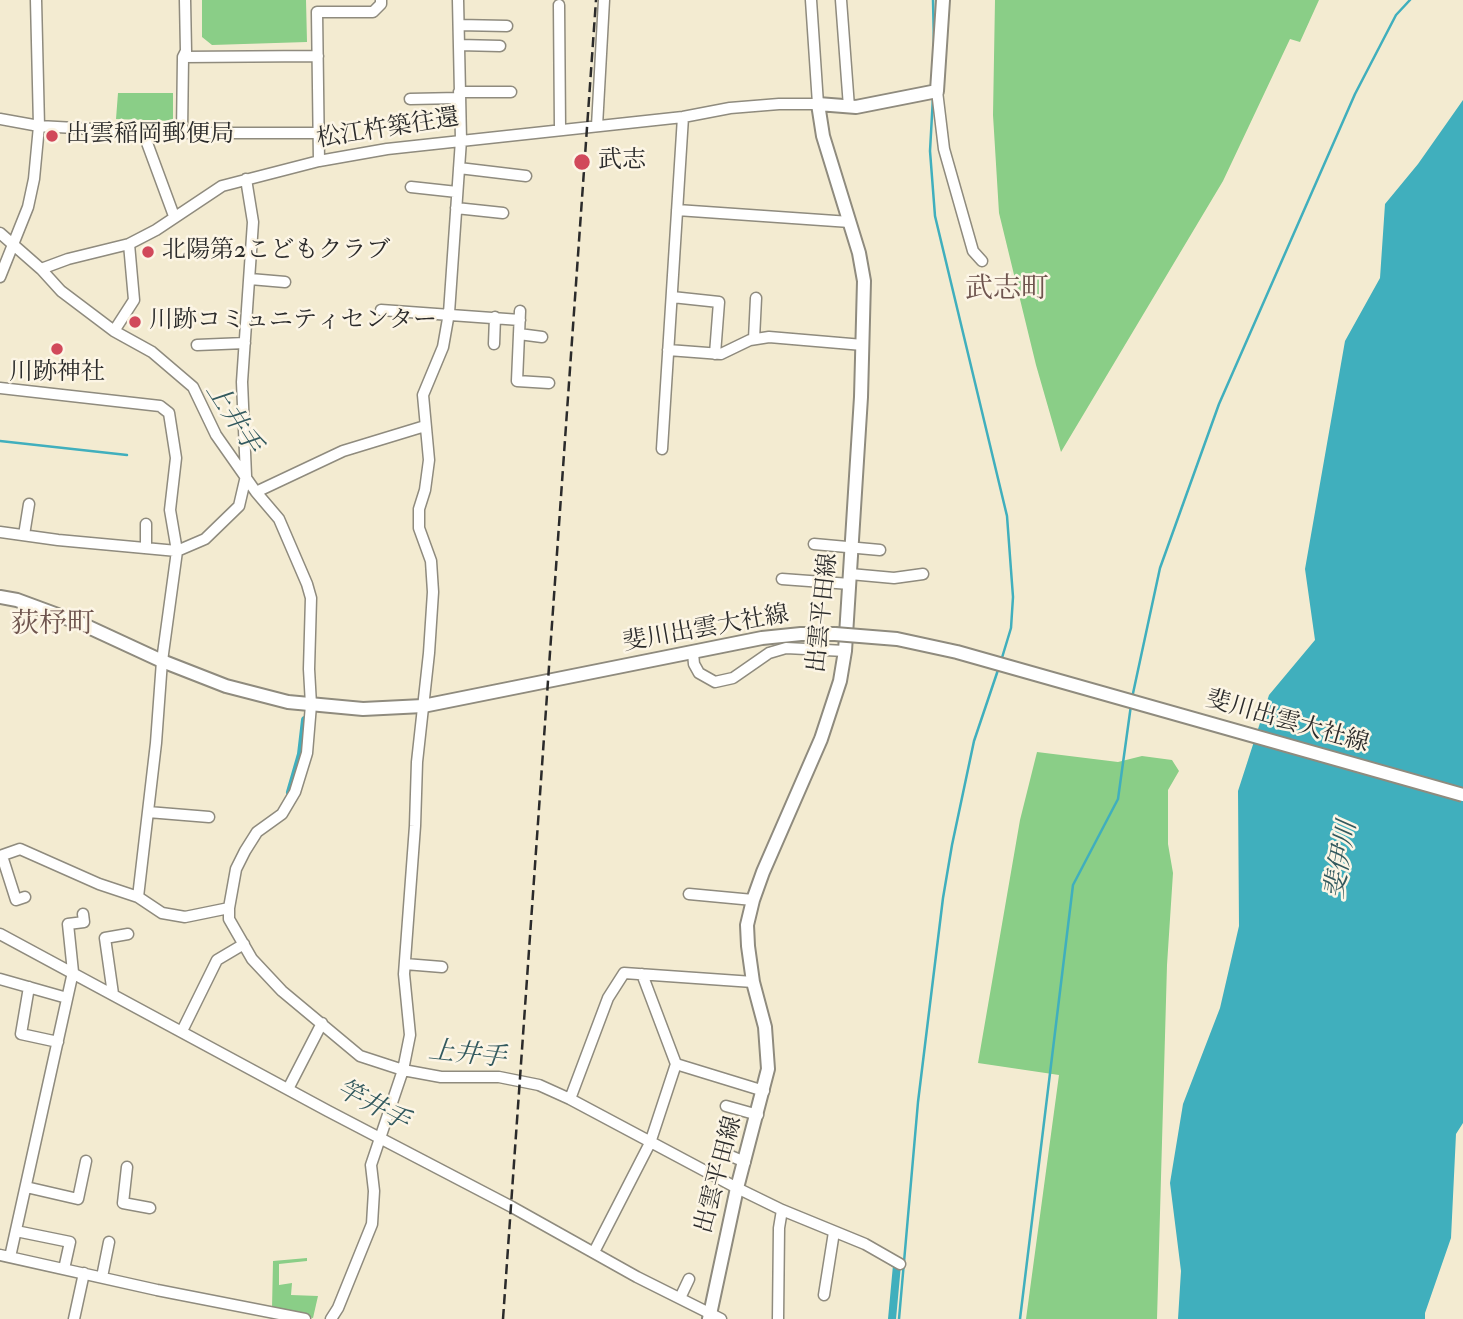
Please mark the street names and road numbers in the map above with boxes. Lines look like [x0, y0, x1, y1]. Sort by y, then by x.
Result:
street label: 松江杵築往還 [315, 105, 461, 155]
street label: 出雲平田線 [803, 552, 845, 674]
street label: 斐川出雲大社線 [621, 601, 791, 659]
street label: 斐川出雲大社線 [1202, 686, 1372, 760]
street label: 出雲平田線 [691, 1113, 749, 1237]

